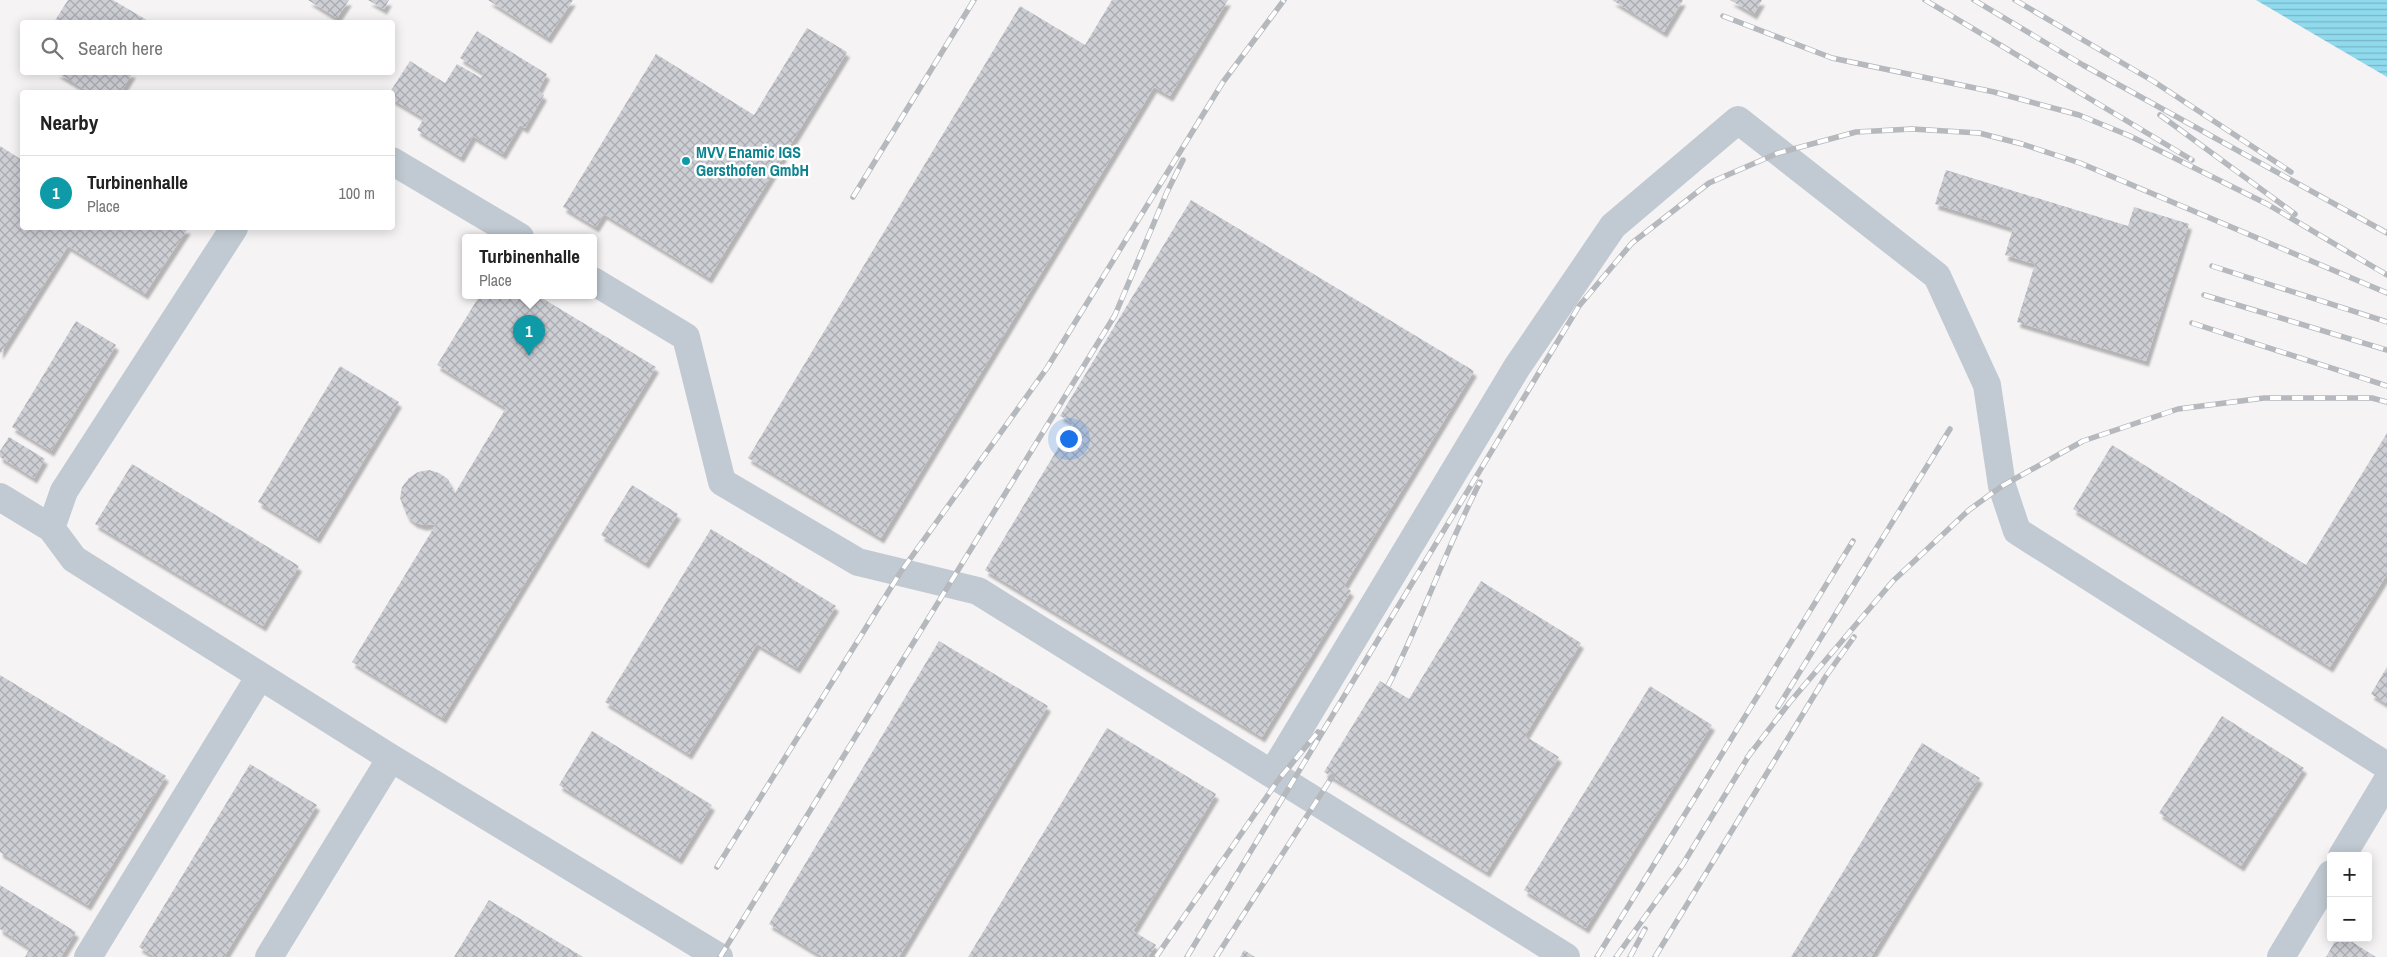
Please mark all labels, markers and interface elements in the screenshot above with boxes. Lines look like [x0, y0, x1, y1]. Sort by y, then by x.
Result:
search box [20, 20, 395, 75]
icon: search [38, 34, 66, 62]
text: Search here [78, 35, 163, 61]
text: Nearby [40, 108, 98, 137]
place label: MVV Enamic IGS Gersthofen GmbH [696, 141, 809, 181]
marker: MVV Enamic IGS Gersthofen GmbH [680, 155, 692, 167]
text: Turbinenhalle [87, 169, 188, 195]
text: 1 [52, 182, 60, 204]
text: 100 m [339, 182, 375, 204]
text: Place [87, 195, 120, 217]
popup [462, 234, 597, 299]
text: Turbinenhalle [479, 243, 580, 269]
text: Place [479, 269, 512, 291]
pin: 1 [513, 315, 545, 356]
your location [1056, 426, 1082, 452]
map controls [2327, 852, 2372, 942]
button: + [2327, 852, 2372, 897]
button: − [2327, 897, 2372, 942]

